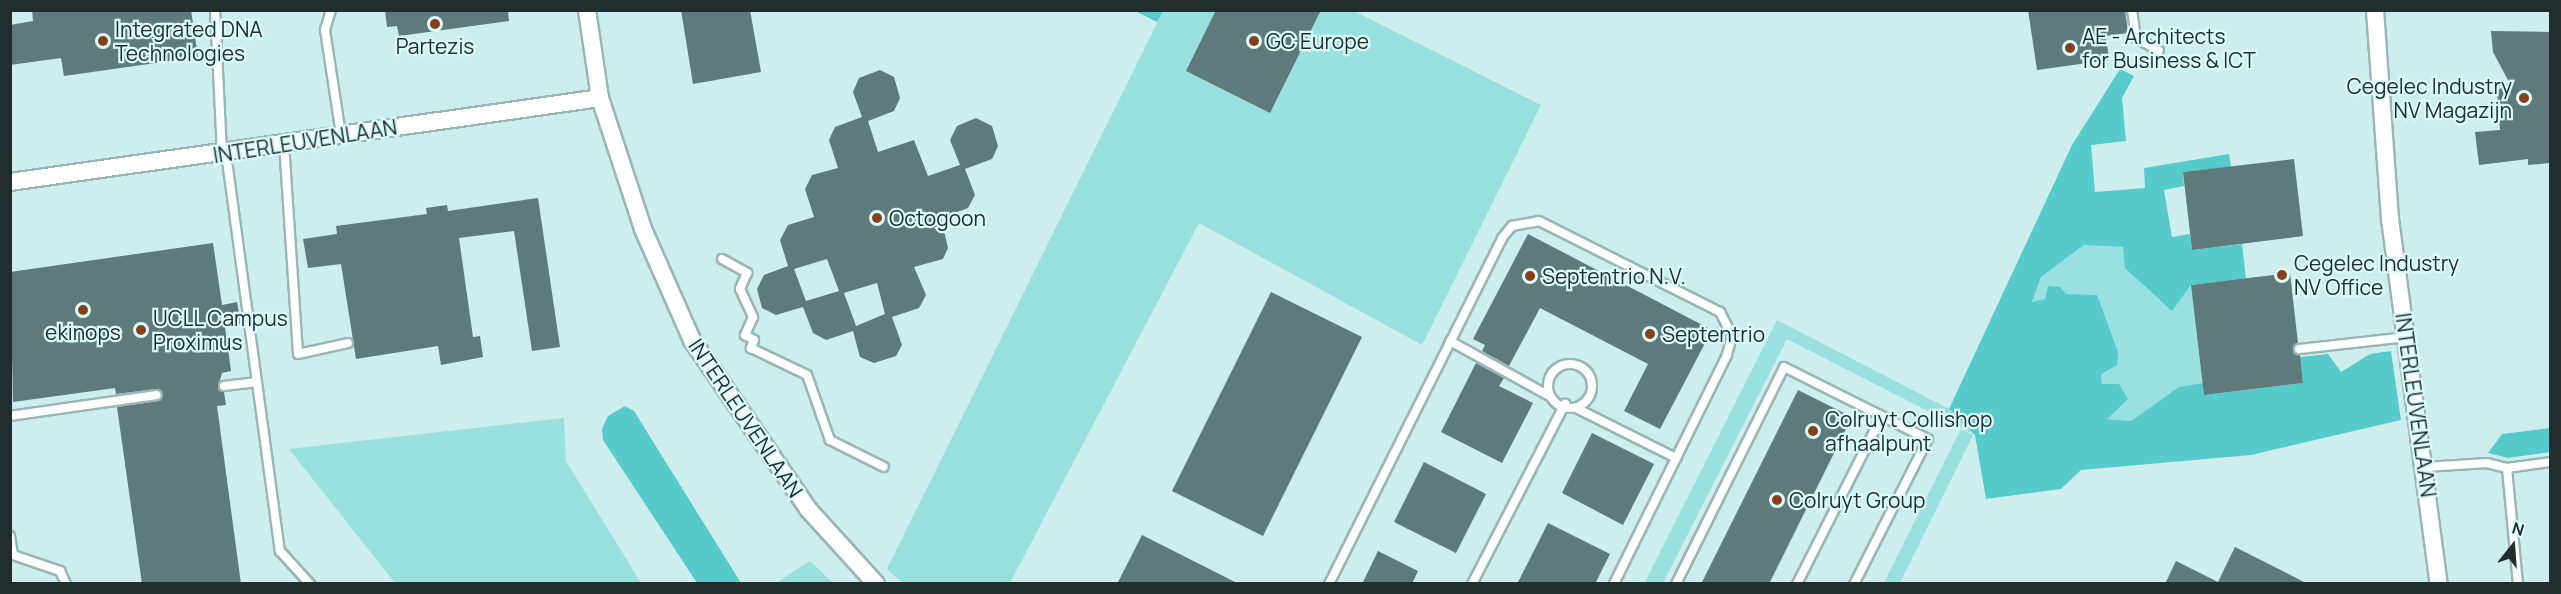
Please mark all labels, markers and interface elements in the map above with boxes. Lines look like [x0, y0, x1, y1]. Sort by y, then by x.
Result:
place label: Integrated DNA Technologies [115, 16, 263, 66]
marker: Partezis [428, 17, 442, 31]
place label: AE - Architects for Business & ICT [2082, 23, 2256, 73]
place label: GC Europe [1266, 28, 1369, 54]
place label: Partezis [396, 33, 474, 59]
marker: Integrated DNA Technologies [96, 34, 110, 48]
marker: GC Europe [1247, 34, 1261, 48]
marker: AE - Architects for Business & ICT [2063, 41, 2077, 55]
place label: Cegelec Industry NV Magazijn [2347, 73, 2512, 123]
marker: Cegelec Industry NV Magazijn [2517, 91, 2531, 105]
street label: INTERLEUVENLAAN [211, 114, 399, 168]
place label: Octogoon [889, 205, 986, 231]
marker: Octogoon [870, 211, 884, 225]
place label: Cegelec Industry NV Office [2294, 250, 2459, 300]
place label: Septentrio N.V. [1542, 263, 1686, 289]
marker: Cegelec Industry NV Office [2275, 268, 2289, 282]
marker: Septentrio N.V. [1523, 269, 1537, 283]
marker: ekinops [76, 303, 90, 317]
place label: UCLL Campus Proximus [153, 305, 289, 355]
street label: INTERLEUVENLAAN [2391, 311, 2441, 499]
place label: ekinops [45, 319, 121, 345]
place label: Septentrio [1662, 321, 1765, 347]
marker: UCLL Campus Proximus [134, 323, 148, 337]
marker: Septentrio [1643, 327, 1657, 341]
street label: INTERLEUVENLAAN [684, 334, 808, 502]
place label: Colruyt Collishop afhaalpunt [1825, 406, 1992, 456]
marker: Colruyt Collishop afhaalpunt [1806, 424, 1820, 438]
place label: Colruyt Group [1789, 487, 1925, 513]
marker: Colruyt Group [1770, 493, 1784, 507]
north arrow [2483, 516, 2543, 576]
text: N [2510, 517, 2527, 541]

